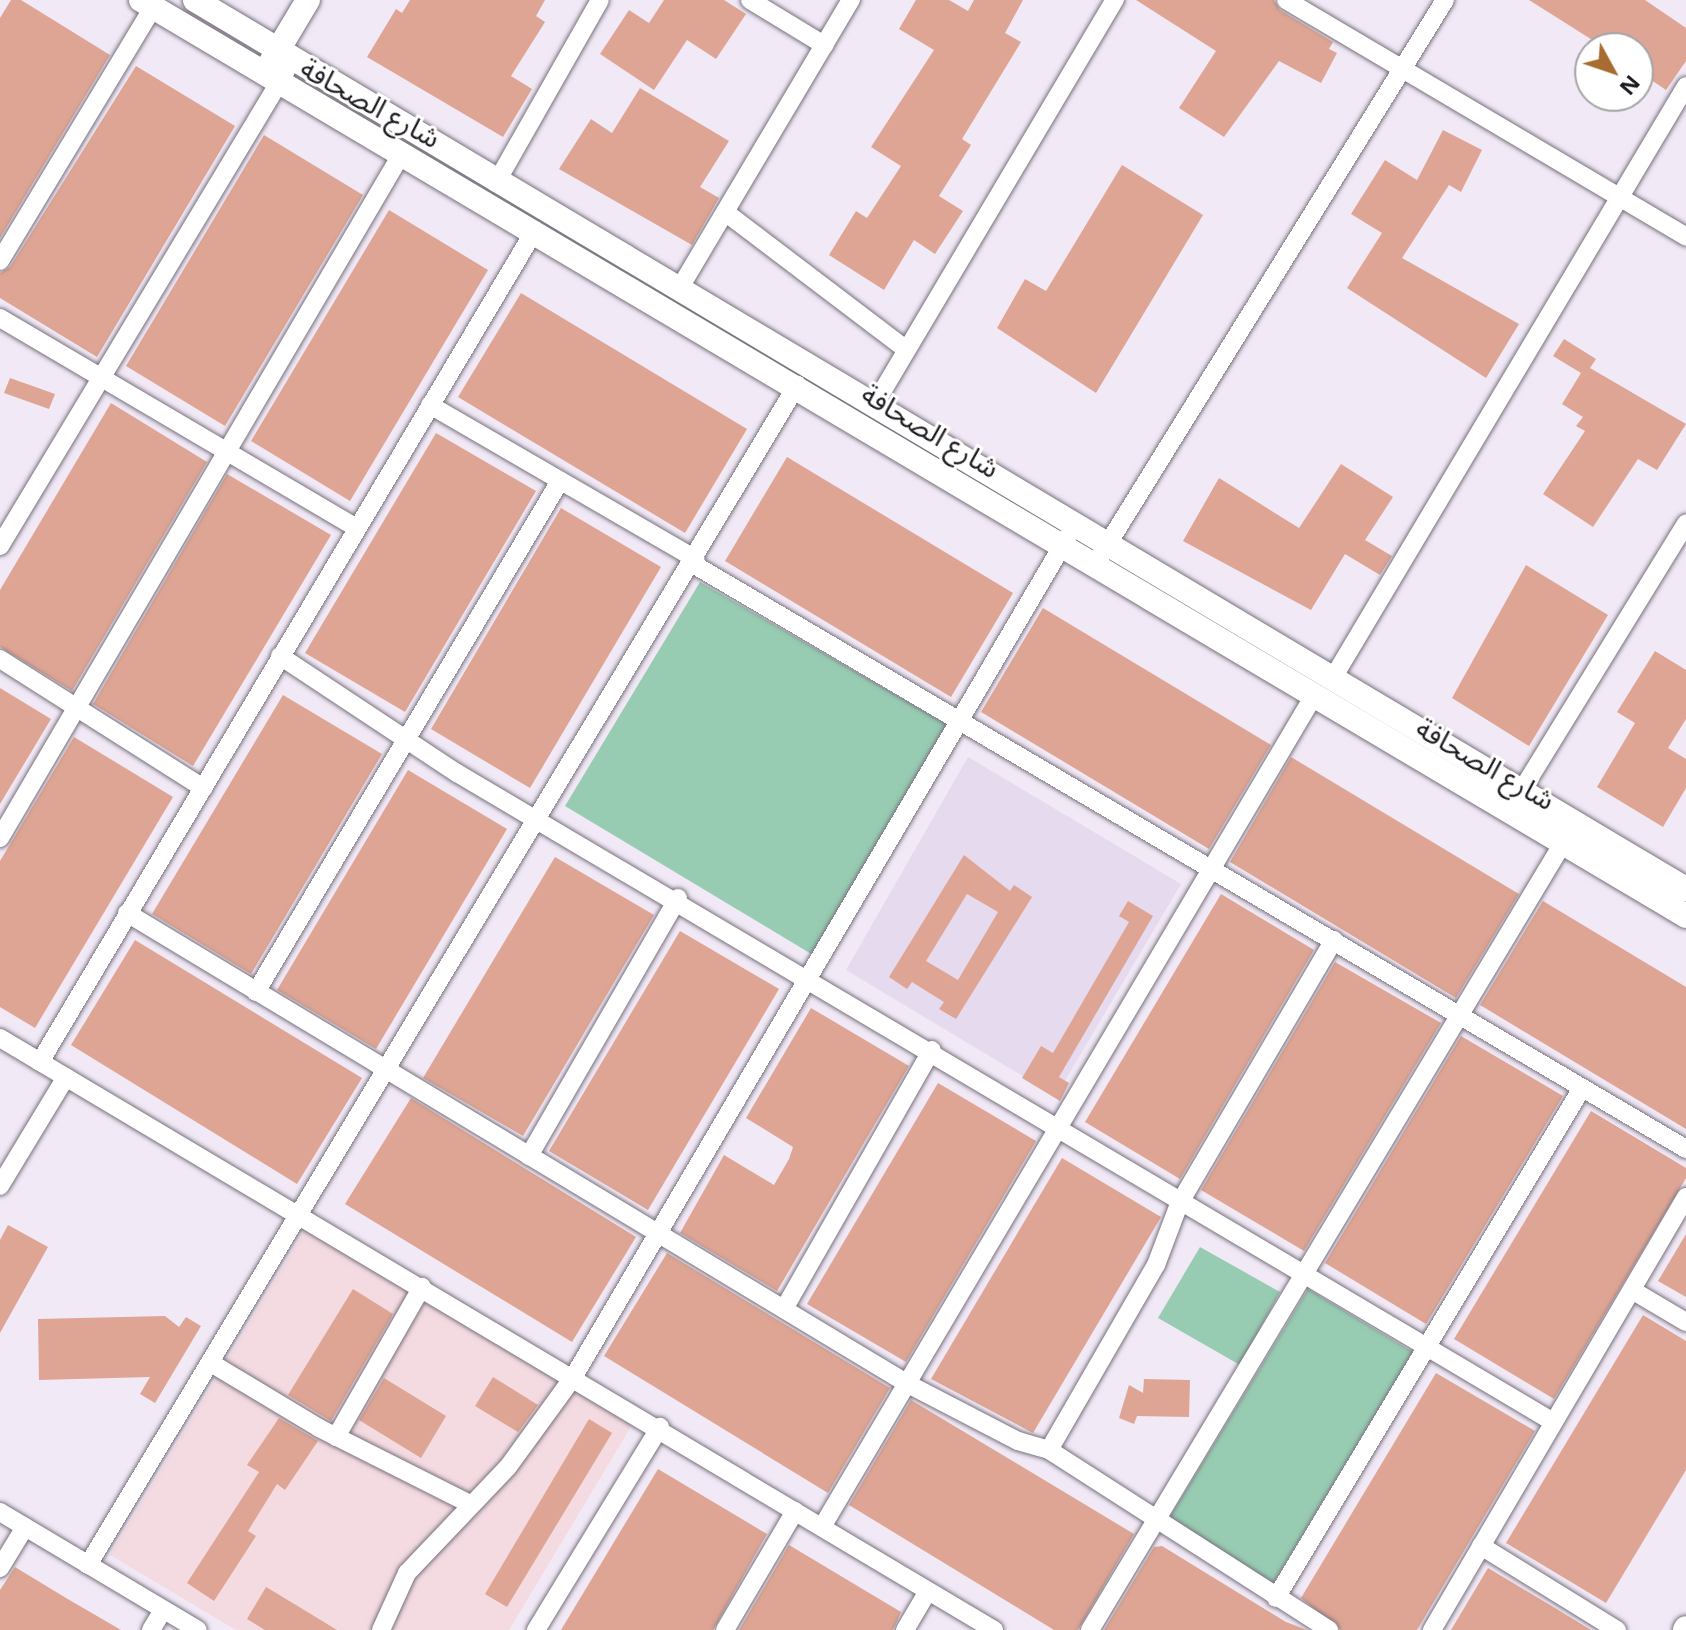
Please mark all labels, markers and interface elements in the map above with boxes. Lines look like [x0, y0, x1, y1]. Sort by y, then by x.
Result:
north arrow [1574, 32, 1654, 112]
street label: شارع الصحافة [295, 50, 447, 154]
text: N [1614, 70, 1648, 103]
street label: شارع الصحافة [856, 376, 1006, 484]
street label: شارع الصحافة [1411, 710, 1561, 816]

